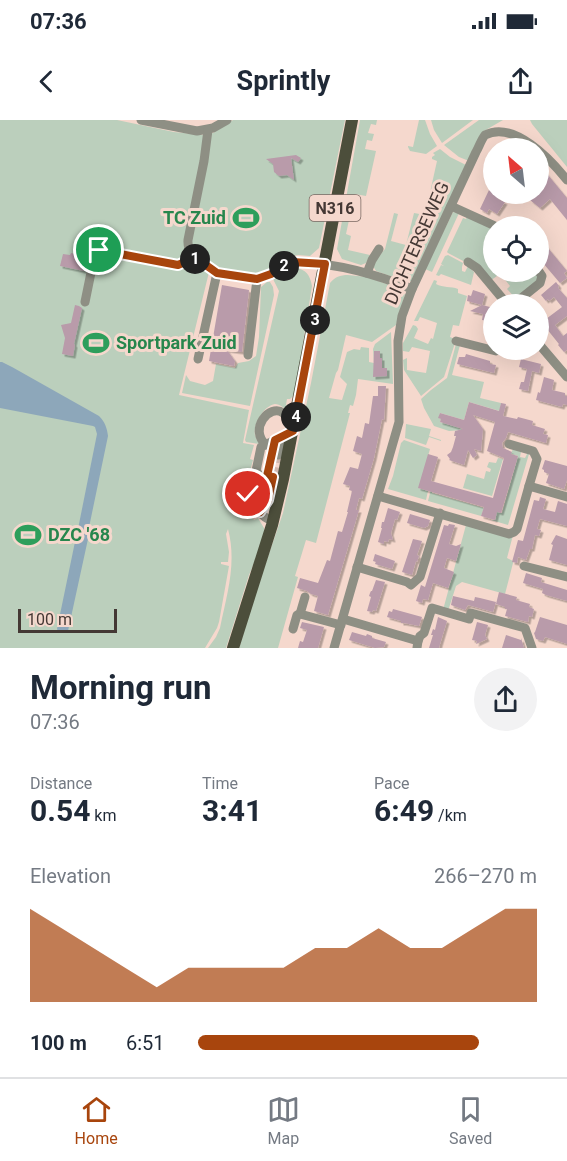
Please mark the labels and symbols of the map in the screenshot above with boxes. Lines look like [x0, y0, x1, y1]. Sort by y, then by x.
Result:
north arrow [483, 138, 549, 204]
street label: DICHTERSEWEG [380, 178, 453, 308]
road number: N316 [310, 195, 360, 221]
sports icon: TC Zuid [231, 203, 261, 233]
place label: TC Zuid [163, 207, 226, 228]
pin [73, 224, 124, 275]
pin: 1 [180, 244, 210, 274]
pin: 2 [269, 251, 299, 281]
pin: 3 [300, 305, 330, 335]
sports icon: Sportpark Zuid [81, 328, 111, 358]
place label: Sportpark Zuid [116, 332, 237, 353]
pin: 4 [281, 402, 311, 432]
pin [222, 468, 273, 519]
sports icon: DZC '68 [13, 520, 43, 550]
place label: DZC '68 [48, 524, 110, 545]
scale bar [18, 606, 117, 634]

